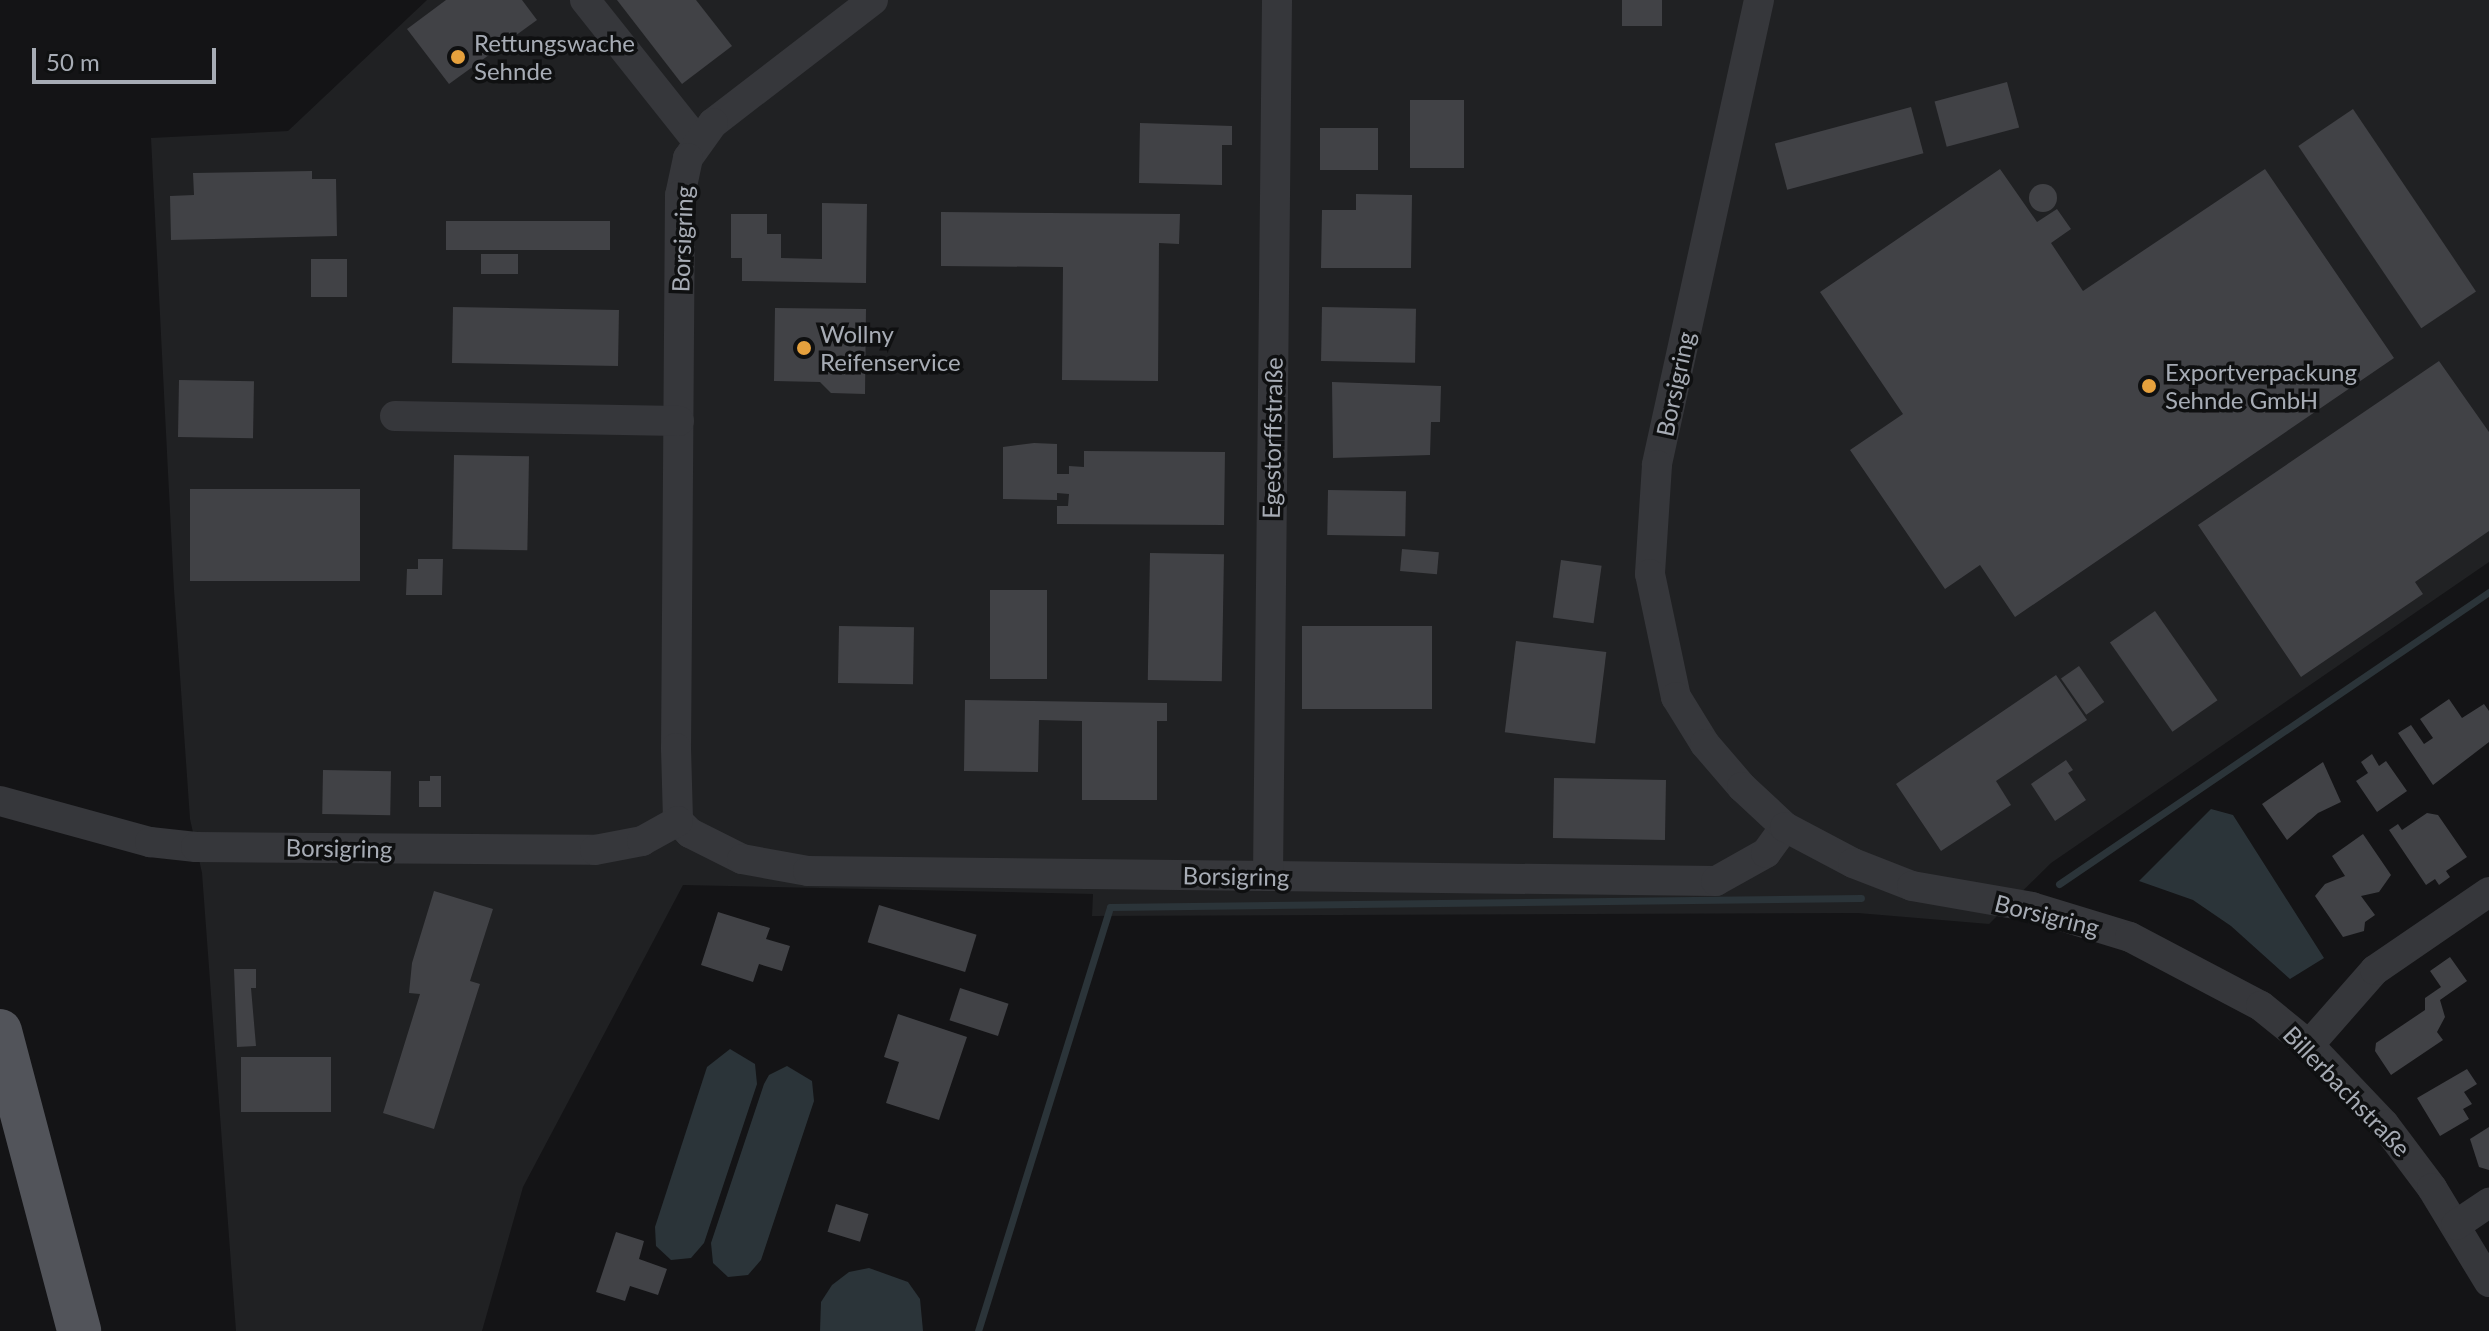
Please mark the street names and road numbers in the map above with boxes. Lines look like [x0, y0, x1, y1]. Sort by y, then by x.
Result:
street label: Borsigring [666, 185, 698, 293]
street label: Borsigring [1650, 329, 1700, 439]
street label: Egestorffstraße [1256, 357, 1288, 519]
street label: Borsigring [285, 833, 393, 863]
street label: Borsigring [1182, 861, 1290, 891]
street label: Borsigring [1992, 888, 2102, 942]
street label: Billerbachstraße [2278, 1020, 2416, 1162]

